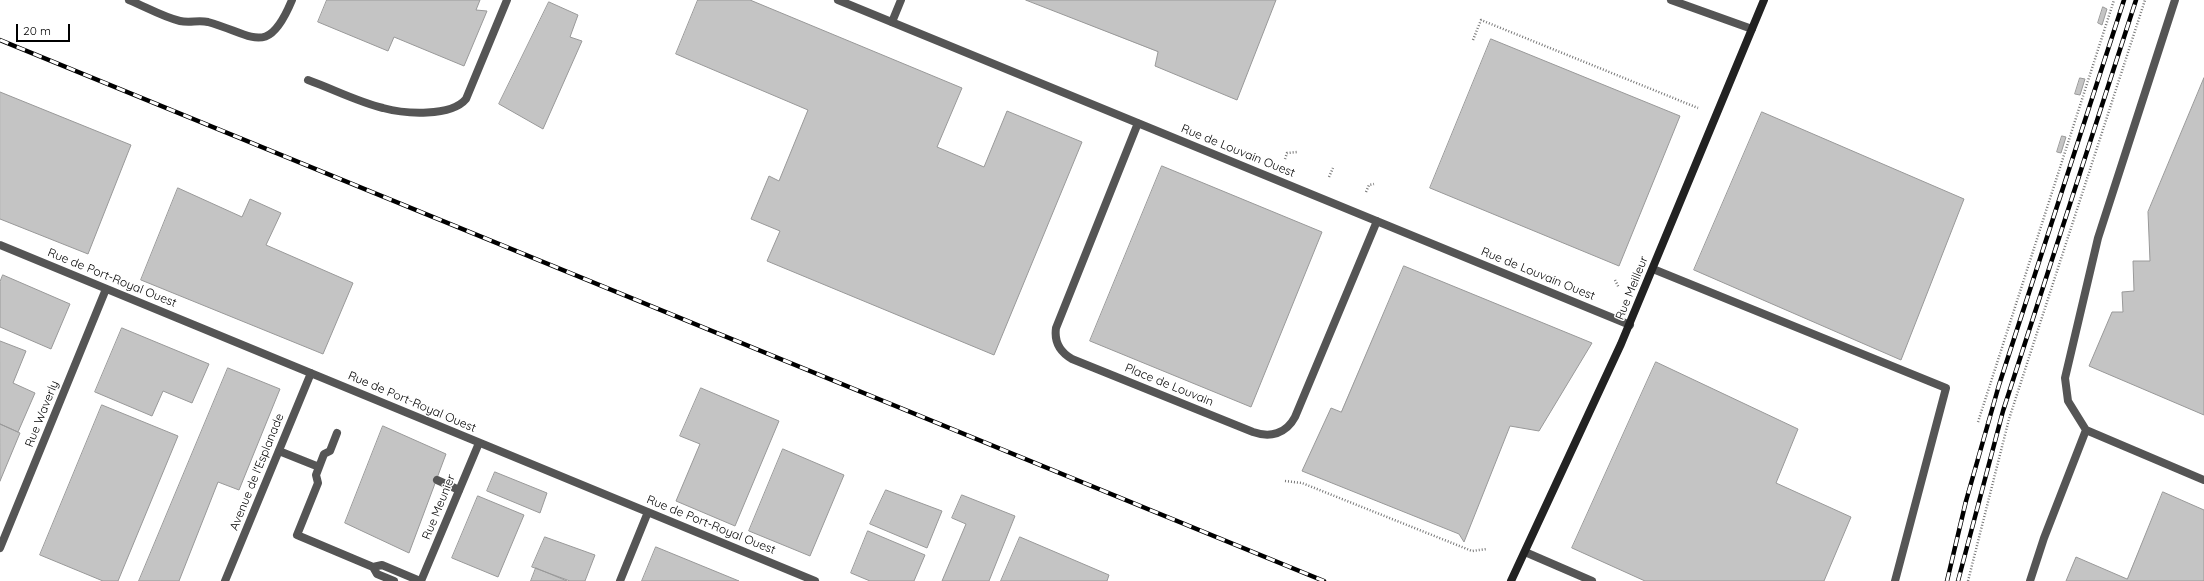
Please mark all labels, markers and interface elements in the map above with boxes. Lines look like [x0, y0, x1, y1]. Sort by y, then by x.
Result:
scale bar [18, 16, 72, 42]
text: 20 m [23, 23, 51, 38]
street label: Rue de Louvain Ouest [1179, 122, 1297, 180]
street label: Rue de Louvain Ouest [1479, 245, 1597, 303]
street label: Rue de Port-Royal Ouest [45, 246, 179, 310]
street label: Rue Meilleur [1613, 254, 1651, 322]
street label: Place de Louvain [1123, 361, 1215, 409]
street label: Rue de Port-Royal Ouest [346, 368, 478, 436]
street label: Rue Waverly [22, 379, 62, 449]
street label: Avenue de l'Esplanade [227, 411, 287, 533]
street label: Rue Meunier [419, 472, 459, 542]
street label: Rue de Port-Royal Ouest [644, 493, 778, 557]

